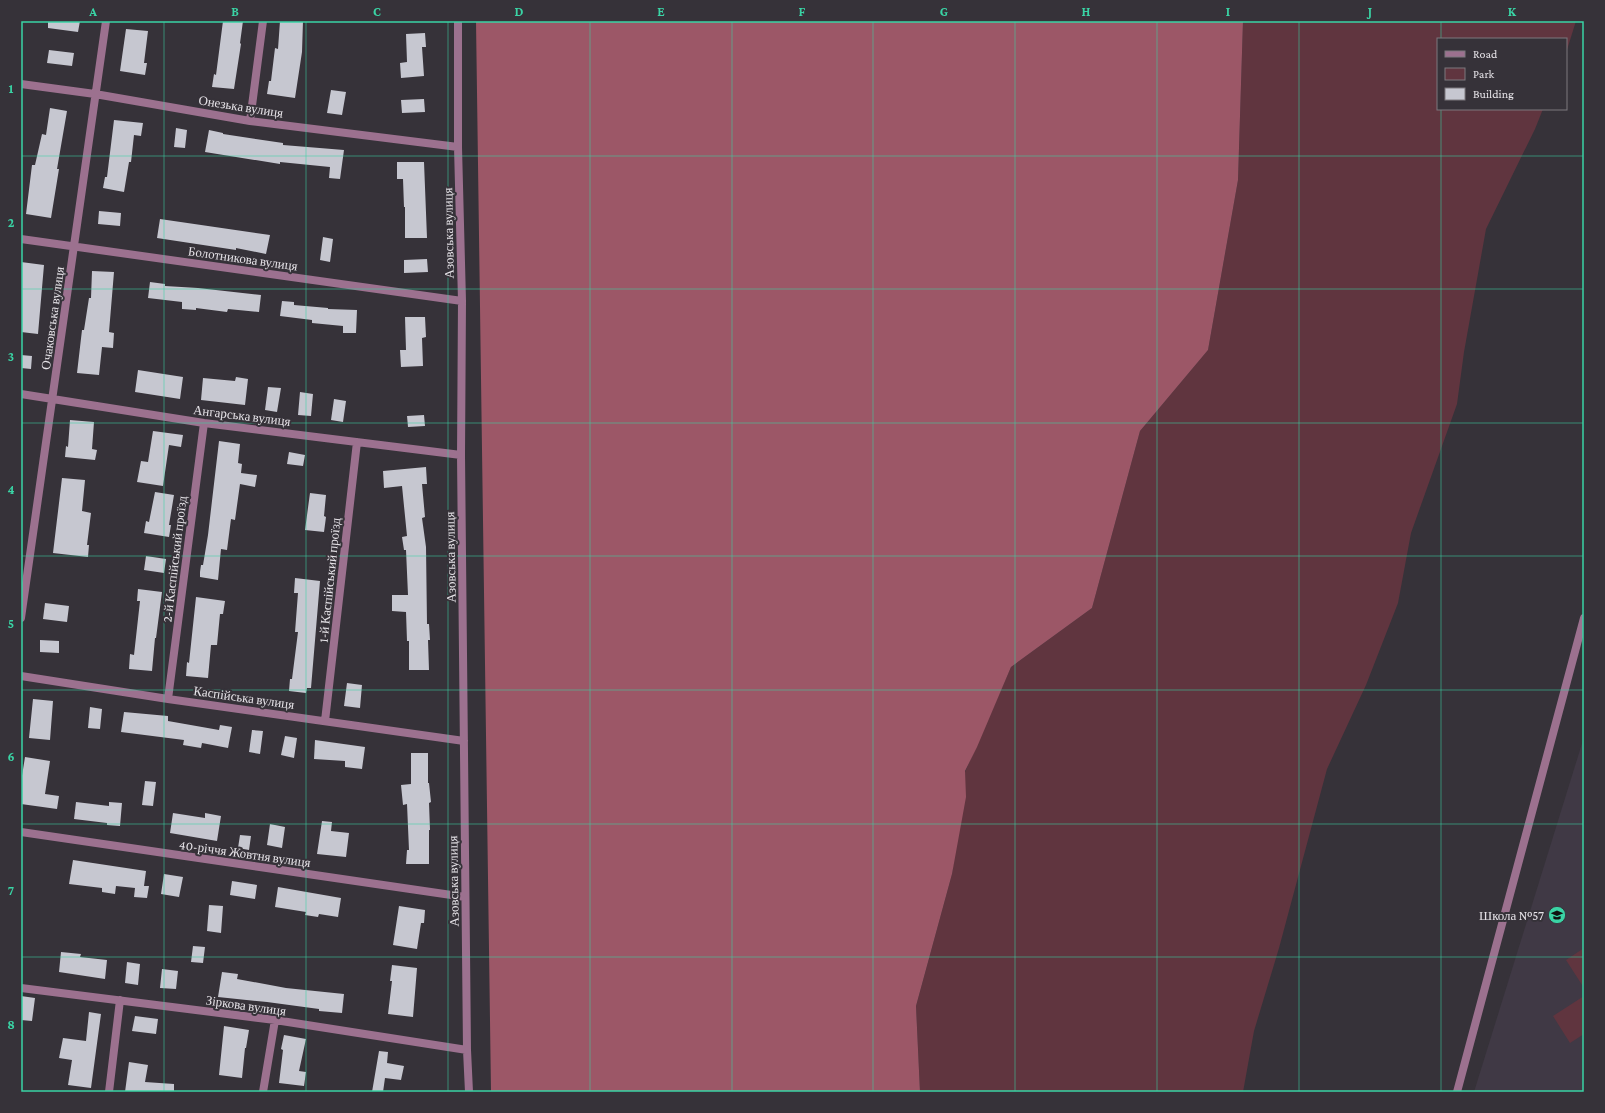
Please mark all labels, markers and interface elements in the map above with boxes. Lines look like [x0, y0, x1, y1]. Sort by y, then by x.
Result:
text: A [88, 4, 97, 19]
text: B [231, 4, 239, 19]
text: C [373, 4, 381, 19]
text: D [515, 4, 524, 19]
text: E [657, 4, 665, 19]
text: F [799, 4, 806, 19]
text: G [940, 4, 948, 19]
text: H [1082, 4, 1091, 19]
text: I [1226, 4, 1230, 19]
text: J [1366, 4, 1372, 19]
text: K [1508, 4, 1517, 19]
legend [1437, 38, 1567, 110]
text: Road [1473, 47, 1498, 61]
text: Park [1473, 67, 1495, 81]
text: 1 [9, 81, 14, 96]
text: Building [1473, 87, 1514, 101]
street label: Онезька вулиця [197, 92, 284, 121]
street label: Азовська вулиця [440, 187, 457, 279]
text: 2 [8, 215, 15, 230]
street label: Болотникова вулиця [187, 243, 299, 274]
street label: Очаковська вулиця [38, 266, 67, 371]
text: 3 [8, 349, 14, 364]
street label: Ангарська вулиця [192, 402, 291, 429]
text: 4 [7, 482, 15, 497]
street label: 2-й Каспійський проїзд [159, 495, 190, 623]
street label: Азовська вулиця [442, 511, 459, 603]
street label: 1-й Каспійський проїзд [315, 517, 344, 643]
text: 5 [8, 616, 14, 631]
street label: Каспійська вулиця [193, 683, 295, 712]
text: 6 [7, 749, 15, 764]
street label: Азовська вулиця [445, 835, 462, 927]
street label: 40-річчя Жовтня вулиця [178, 837, 312, 870]
text: 7 [8, 883, 14, 898]
school or university icon: Школа №57 [1547, 905, 1567, 925]
place label: Школа №57 [1479, 908, 1544, 923]
street label: Зіркова вулиця [205, 992, 287, 1019]
text: 8 [7, 1017, 15, 1032]

